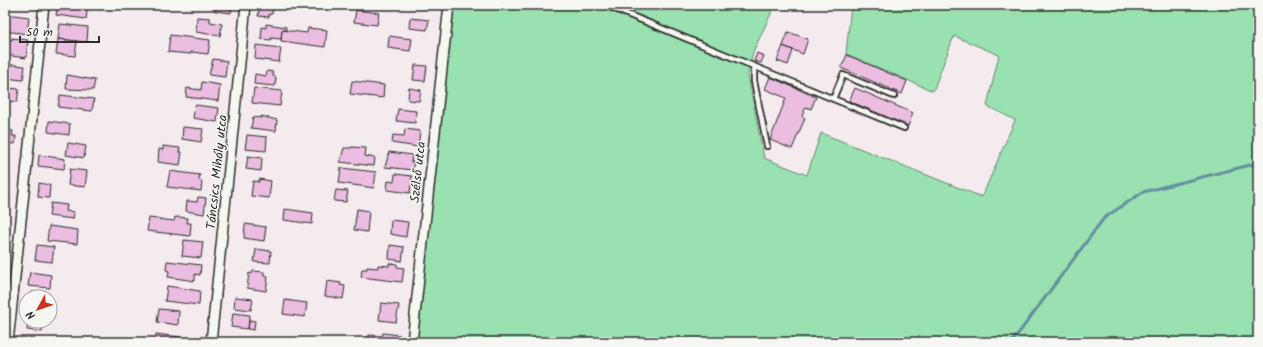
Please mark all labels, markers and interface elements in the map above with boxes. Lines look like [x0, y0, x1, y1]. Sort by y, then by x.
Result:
scale bar [20, 18, 99, 44]
text: 50 m [26, 23, 53, 42]
street label: Táncsics Mihály utca [201, 114, 234, 230]
street label: Szélső utca [405, 141, 432, 204]
north arrow [18, 289, 58, 329]
text: N [22, 306, 40, 323]

